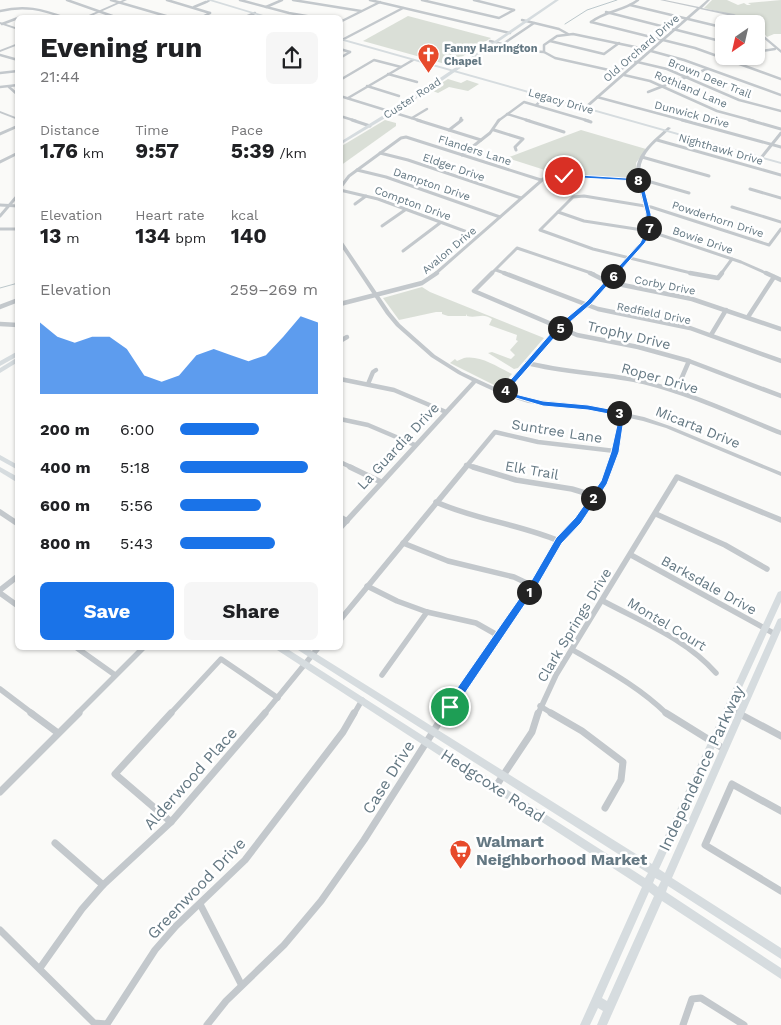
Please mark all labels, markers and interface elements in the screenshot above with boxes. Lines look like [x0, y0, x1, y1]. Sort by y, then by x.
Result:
street label: Old Orchard Drive [601, 12, 682, 85]
north arrow [715, 15, 765, 65]
map controls [715, 15, 765, 65]
text: Evening run [40, 31, 202, 64]
button: share [266, 32, 318, 84]
church icon: Fanny Harrington Chapel [416, 42, 440, 73]
place label: Fanny Harrington Chapel [444, 42, 538, 68]
street label: Brown Deer Trail [666, 56, 754, 101]
text: 21:44 [40, 67, 80, 86]
street label: Rothland Lane [652, 68, 729, 111]
street label: Custer Road [381, 75, 443, 122]
street label: Legacy Drive [527, 86, 595, 117]
street label: Dunwick Drive [653, 98, 731, 131]
text: Distance [40, 122, 100, 138]
text: Time [135, 122, 169, 138]
text: Pace [231, 122, 263, 138]
street label: Nighthawk Drive [677, 131, 765, 168]
street label: Flanders Lane [437, 133, 513, 168]
text: 1.76 [40, 138, 78, 163]
text: 9:57 [135, 138, 179, 163]
text: 5:39 [231, 138, 275, 163]
text: km [78, 145, 104, 161]
text: /km [275, 145, 307, 161]
street label: Eldger Drive [421, 151, 487, 184]
pin [543, 155, 585, 197]
icon: check [550, 162, 578, 190]
street label: Dampton Drive [392, 165, 472, 204]
pin: 8 [626, 168, 650, 192]
text: 8 [634, 172, 643, 188]
street label: Compton Drive [373, 184, 453, 223]
street label: Powderhorn Drive [670, 199, 765, 240]
text: Elevation [40, 207, 103, 223]
text: Heart rate [135, 207, 205, 223]
text: kcal [231, 207, 258, 223]
pin: 7 [636, 216, 662, 240]
text: 7 [645, 220, 654, 236]
text: 13 [40, 223, 62, 248]
text: 134 [135, 223, 170, 248]
text: 140 [231, 223, 267, 248]
street label: Avalon Drive [420, 224, 479, 277]
street label: Bowie Drive [671, 224, 735, 257]
text: m [62, 230, 80, 246]
text: bpm [170, 230, 206, 246]
pin: 6 [600, 264, 626, 288]
text: 6 [609, 268, 618, 284]
street label: Corby Drive [633, 273, 697, 298]
text: Elevation [40, 280, 111, 299]
text: 259–269 m [230, 280, 318, 299]
street label: Redfield Drive [616, 300, 692, 327]
pin: 5 [548, 316, 572, 340]
street label: Trophy Drive [586, 318, 672, 352]
text: 5 [556, 320, 565, 336]
street label: Roper Drive [620, 359, 700, 397]
pin: 4 [492, 378, 518, 402]
text: 4 [501, 382, 510, 398]
street label: La Guardia Drive [354, 399, 442, 493]
pin: 3 [606, 400, 632, 426]
street label: Micarta Drive [653, 403, 743, 451]
text: 3 [615, 405, 624, 421]
street label: Suntree Lane [511, 416, 603, 446]
text: 200 m [40, 420, 90, 439]
text: 6:00 [120, 420, 154, 439]
street label: Elk Trail [504, 457, 561, 483]
text: 400 m [40, 458, 91, 477]
text: 5:18 [120, 458, 150, 477]
pin: 2 [580, 486, 606, 510]
text: 2 [589, 490, 598, 506]
text: 600 m [40, 496, 90, 515]
text: 5:56 [120, 496, 153, 515]
text: 800 m [40, 534, 90, 553]
text: 5:43 [120, 534, 153, 553]
street label: Barksdale Drive [659, 552, 759, 618]
street label: Clark Springs Drive [534, 565, 614, 685]
pin: 1 [516, 580, 542, 604]
button: Save [40, 582, 174, 640]
button: Share [184, 582, 318, 640]
text: 1 [526, 584, 533, 600]
street label: Montel Court [625, 594, 709, 654]
street label: Independence Parkway [655, 682, 748, 854]
pin [429, 686, 471, 728]
icon: arrive [436, 693, 464, 721]
street label: Alderwood Place [139, 723, 241, 833]
street label: Case Drive [358, 737, 418, 817]
street label: Hedgcoxe Road [437, 745, 548, 826]
place label: Walmart Neighborhood Market [476, 832, 647, 869]
street label: Greenwood Drive [143, 834, 250, 943]
supermarket icon: Walmart Neighborhood Market [448, 838, 472, 869]

